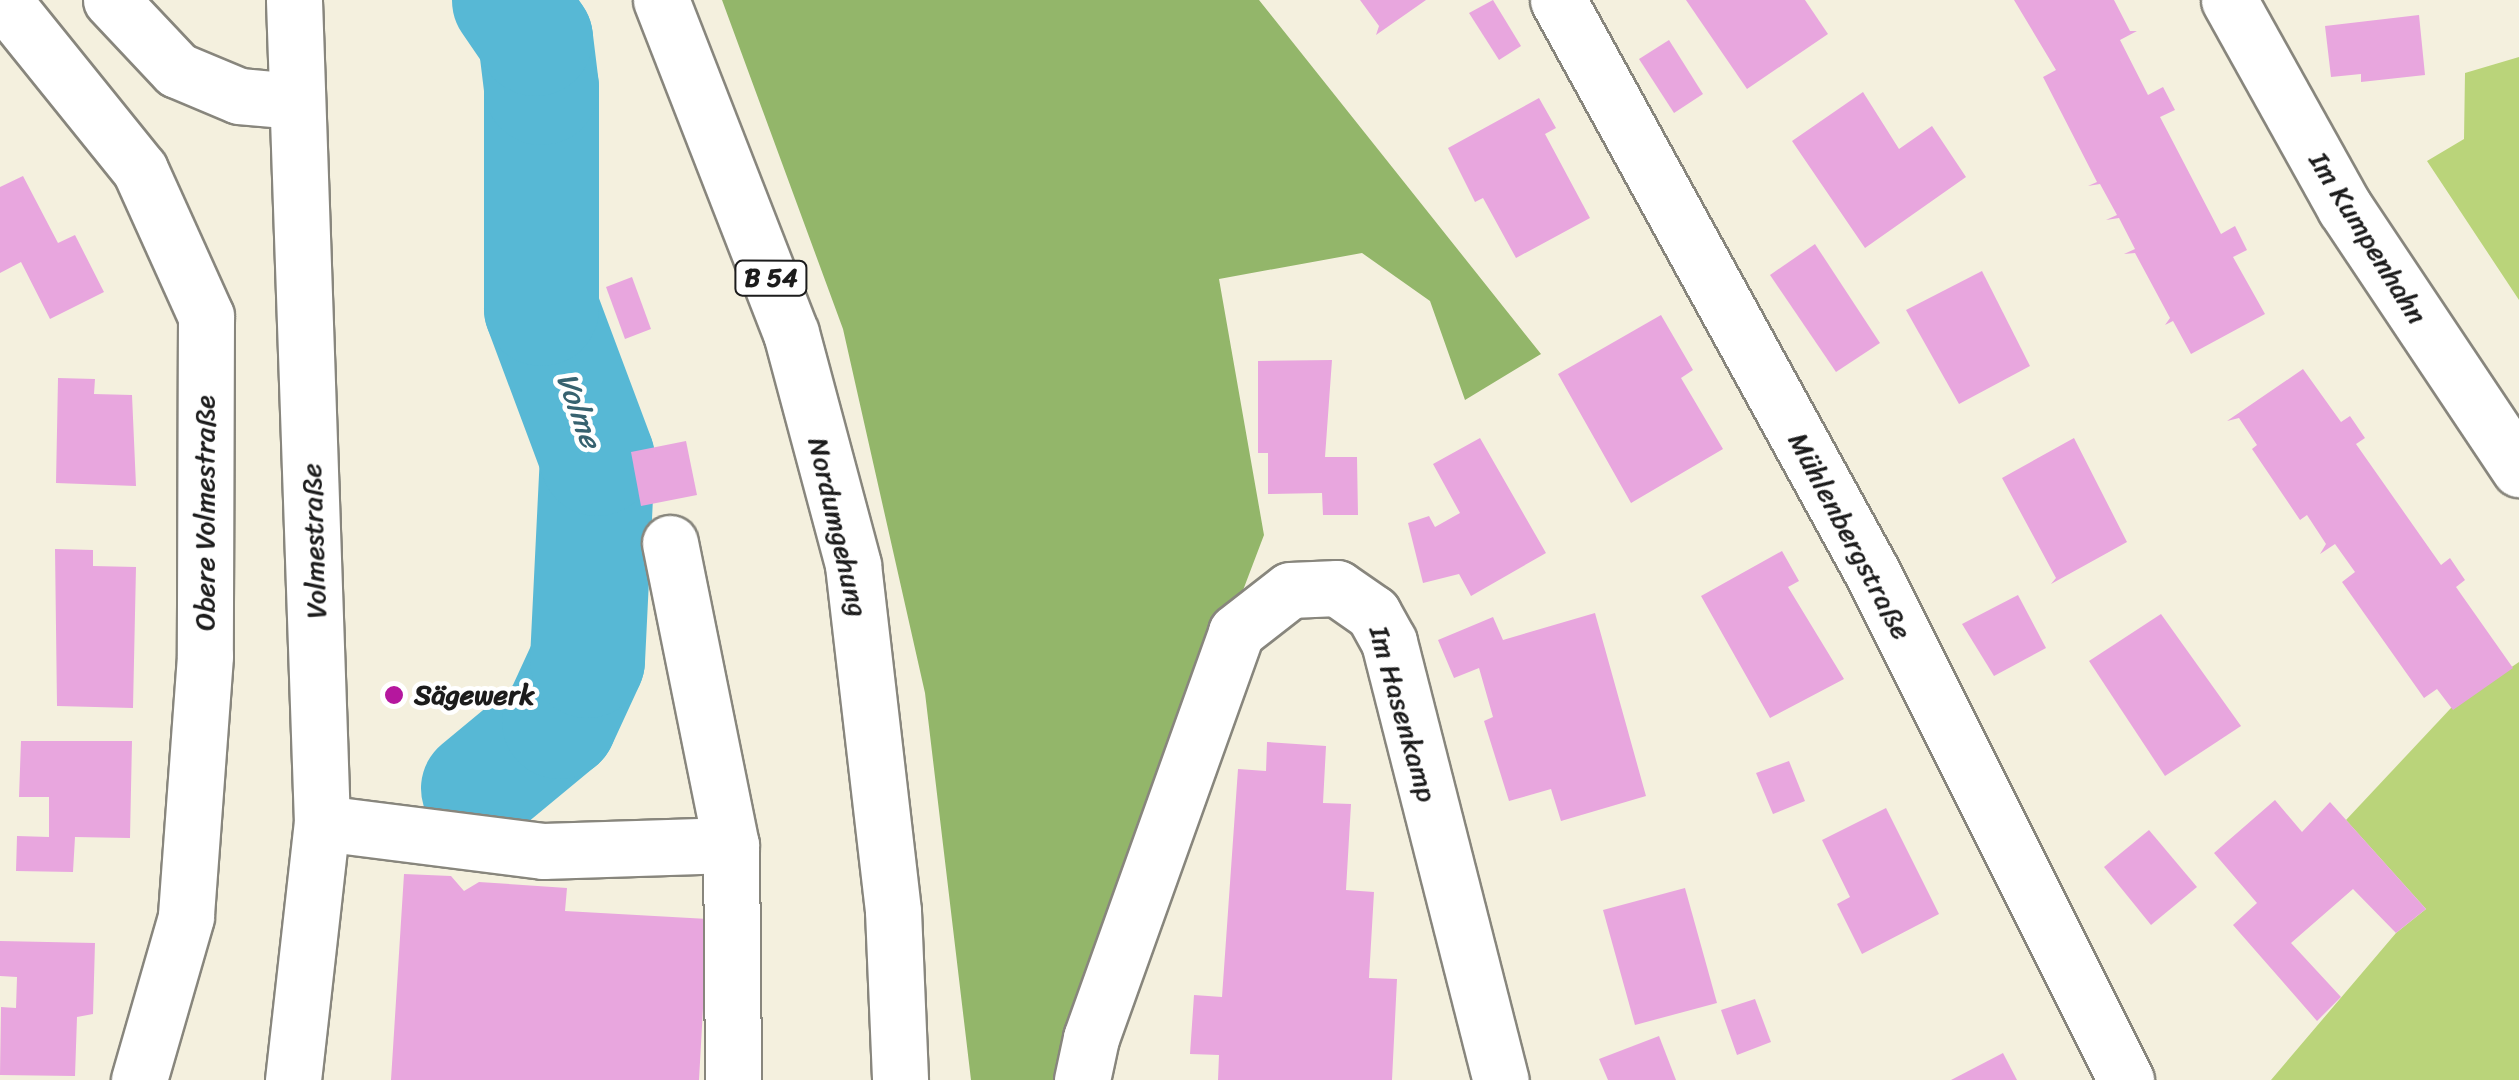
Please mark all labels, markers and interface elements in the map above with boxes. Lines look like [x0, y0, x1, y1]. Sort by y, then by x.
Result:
street label: Im Kumpenhahn [2302, 146, 2434, 330]
road number: B 54 [734, 258, 808, 298]
water label: Volme [549, 367, 609, 453]
street label: Obere Volmestraße [188, 395, 222, 631]
street label: Mühlenbergstraße [1781, 427, 1919, 645]
street label: Nordumgehung [801, 434, 875, 620]
street label: Volmestraße [295, 463, 333, 619]
street label: Im Hasenkamp [1362, 622, 1444, 806]
place label: Sägewerk [414, 678, 534, 712]
marker: Sägewerk [383, 684, 405, 706]

